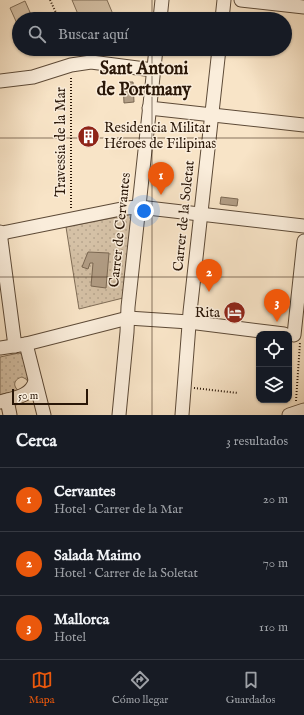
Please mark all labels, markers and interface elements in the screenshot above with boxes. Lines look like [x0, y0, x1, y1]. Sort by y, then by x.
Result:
search box [12, 12, 292, 56]
icon: search [26, 23, 48, 45]
text: Buscar aquí [58, 25, 128, 44]
district label: Sant Antoni de Portmany [97, 58, 192, 102]
street label: Travessia de la Mar [52, 87, 70, 197]
place label: Residencia Militar Héroes de Filipinas [104, 119, 216, 153]
building icon: Residencia Militar Héroes de Filipinas [75, 123, 101, 149]
street label: Carrer de la Soletat [169, 159, 199, 272]
pin: 1 [148, 162, 174, 195]
street label: Carrer de Cervantes [105, 172, 135, 288]
your location [134, 201, 154, 221]
pin: 2 [196, 259, 222, 292]
pin: 3 [264, 289, 290, 322]
hotel icon: Rita [222, 300, 248, 326]
place label: Rita [195, 304, 221, 322]
map controls [256, 331, 292, 403]
button: locate [256, 331, 292, 367]
button: layers [256, 367, 292, 403]
scale bar [12, 387, 88, 406]
text: 50 m [18, 389, 38, 403]
text: Cerca [16, 431, 57, 452]
text: 3 resultados [226, 433, 288, 450]
text: Cervantes [54, 482, 115, 501]
text: 1 [27, 491, 31, 508]
text: 20 m [263, 491, 288, 508]
text: Hotel · Carrer de la Mar [54, 501, 183, 518]
text: Salada Maimo [54, 546, 141, 565]
text: 2 [26, 555, 32, 572]
text: 70 m [263, 555, 288, 572]
text: Hotel · Carrer de la Soletat [54, 565, 198, 582]
text: Mallorca [54, 610, 109, 629]
text: 3 [27, 619, 31, 636]
text: 110 m [259, 619, 288, 636]
text: Hotel [54, 629, 86, 646]
tab: Mapa [29, 669, 55, 707]
tab: Cómo llegar [112, 669, 168, 707]
tab: Guardados [226, 669, 275, 707]

